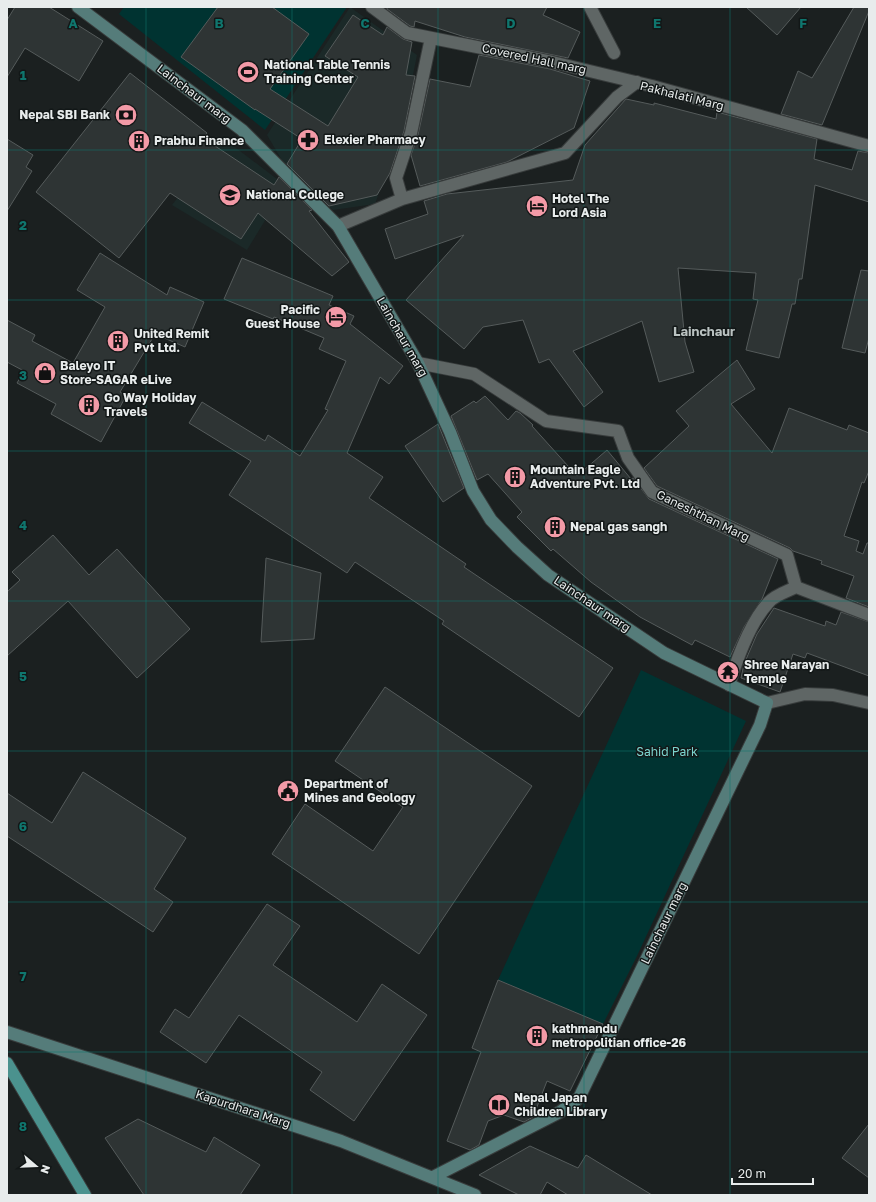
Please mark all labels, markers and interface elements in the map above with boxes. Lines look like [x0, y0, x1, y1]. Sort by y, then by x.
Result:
text: A [68, 15, 78, 31]
text: B [214, 15, 224, 31]
text: C [360, 15, 370, 31]
text: D [506, 15, 516, 31]
text: E [653, 15, 661, 31]
text: F [799, 15, 807, 31]
street label: Covered Hall marg [481, 40, 588, 77]
place label: National Table Tennis Training Center [264, 57, 391, 86]
sports icon: National Table Tennis Training Center [235, 59, 261, 85]
street label: Lainchaur marg [154, 61, 234, 126]
text: 1 [20, 67, 27, 83]
street label: Pakhalati Marg [639, 78, 726, 113]
bank icon: Nepal SBI Bank [113, 102, 139, 128]
place label: Nepal SBI Bank [19, 107, 110, 122]
pharmacy icon: Elexier Pharmacy [295, 127, 321, 153]
building icon: Prabhu Finance [126, 128, 152, 154]
place label: Elexier Pharmacy [324, 132, 426, 147]
place label: Prabhu Finance [154, 133, 244, 148]
school or university icon: National College [217, 182, 243, 208]
place label: National College [246, 187, 344, 202]
place label: Hotel The Lord Asia [552, 191, 609, 220]
hotel icon: Hotel The Lord Asia [524, 193, 550, 219]
text: 2 [19, 217, 27, 233]
street label: Lainchaur marg [374, 294, 431, 379]
place label: Pacific Guest House [245, 302, 320, 331]
hotel icon: Pacific Guest House [323, 304, 349, 330]
district label: Lainchaur [673, 323, 735, 339]
place label: United Remit Pvt Ltd. [134, 326, 210, 355]
building icon: United Remit Pvt Ltd. [105, 328, 131, 354]
place label: Baleyo IT Store-SAGAR eLive [60, 358, 172, 387]
shop icon: Baleyo IT Store-SAGAR eLive [32, 360, 58, 386]
text: 3 [19, 367, 27, 383]
place label: Go Way Holiday Travels [104, 390, 197, 419]
building icon: Go Way Holiday Travels [76, 392, 102, 418]
place label: Mountain Eagle Adventure Pvt. Ltd [530, 462, 640, 491]
building icon: Mountain Eagle Adventure Pvt. Ltd [502, 464, 528, 490]
street label: Ganeshthan Marg [654, 487, 752, 545]
building icon: Nepal gas sangh [542, 514, 568, 540]
text: 4 [19, 517, 27, 533]
place label: Nepal gas sangh [570, 519, 667, 534]
street label: Lainchaur marg [551, 572, 634, 635]
place label: Shree Narayan Temple [744, 657, 829, 686]
temple icon: Shree Narayan Temple [715, 659, 741, 685]
text: 5 [19, 668, 27, 684]
park label: Sahid Park [636, 744, 698, 759]
place label: Department of Mines and Geology [304, 776, 416, 805]
public building icon: Department of Mines and Geology [275, 778, 301, 804]
text: 6 [19, 818, 27, 834]
street label: Lainchaur marg [637, 879, 690, 966]
text: 7 [19, 968, 27, 984]
place label: kathmandu metropolitian office-26 [552, 1021, 687, 1050]
building icon: kathmandu metropolitian office-26 [524, 1023, 550, 1049]
street label: Kapurdhara Marg [194, 1086, 293, 1131]
place label: Nepal Japan Children Library [514, 1090, 608, 1119]
library icon: Nepal Japan Children Library [486, 1092, 512, 1118]
text: 8 [19, 1118, 27, 1134]
north arrow [16, 1146, 56, 1186]
scale bar [732, 1160, 813, 1186]
text: N [38, 1163, 53, 1175]
text: 20 m [738, 1166, 766, 1181]

